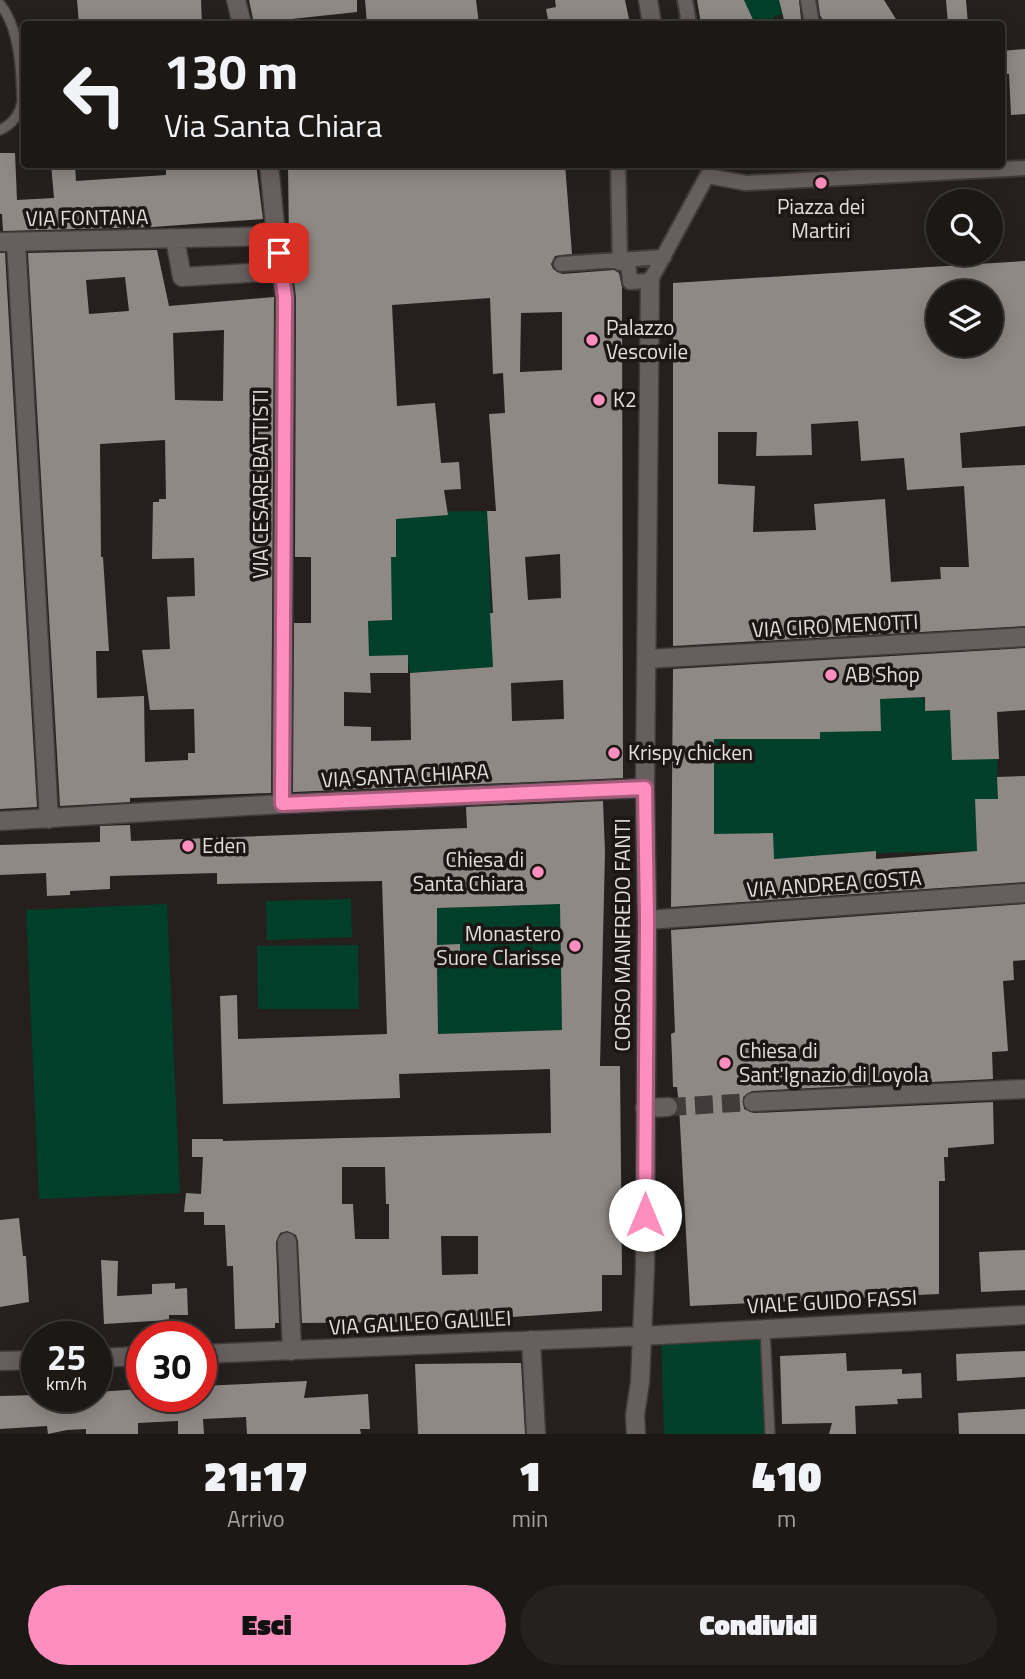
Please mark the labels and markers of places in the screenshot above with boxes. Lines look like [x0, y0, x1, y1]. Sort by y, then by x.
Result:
marker: Piazza dei Martiri [813, 175, 829, 191]
place label: Piazza dei Martiri [777, 190, 865, 246]
pin [249, 223, 309, 283]
place label: Palazzo Vescovile [606, 311, 688, 367]
marker: Palazzo Vescovile [584, 332, 600, 348]
place label: K2 [613, 383, 637, 415]
marker: K2 [591, 392, 607, 408]
place label: AB Shop [845, 658, 920, 690]
marker: AB Shop [823, 667, 839, 683]
place label: Krispy chicken [628, 736, 753, 768]
marker: Krispy chicken [606, 745, 622, 761]
place label: Eden [202, 829, 246, 861]
marker: Eden [180, 838, 196, 854]
place label: Chiesa di Santa Chiara [413, 843, 524, 899]
marker: Chiesa di Santa Chiara [530, 864, 546, 880]
place label: Monastero Suore Clarisse [436, 917, 561, 973]
marker: Monastero Suore Clarisse [567, 938, 583, 954]
place label: Chiesa di Sant'Ignazio di Loyola [739, 1034, 929, 1090]
marker: Chiesa di Sant'Ignazio di Loyola [717, 1055, 733, 1071]

